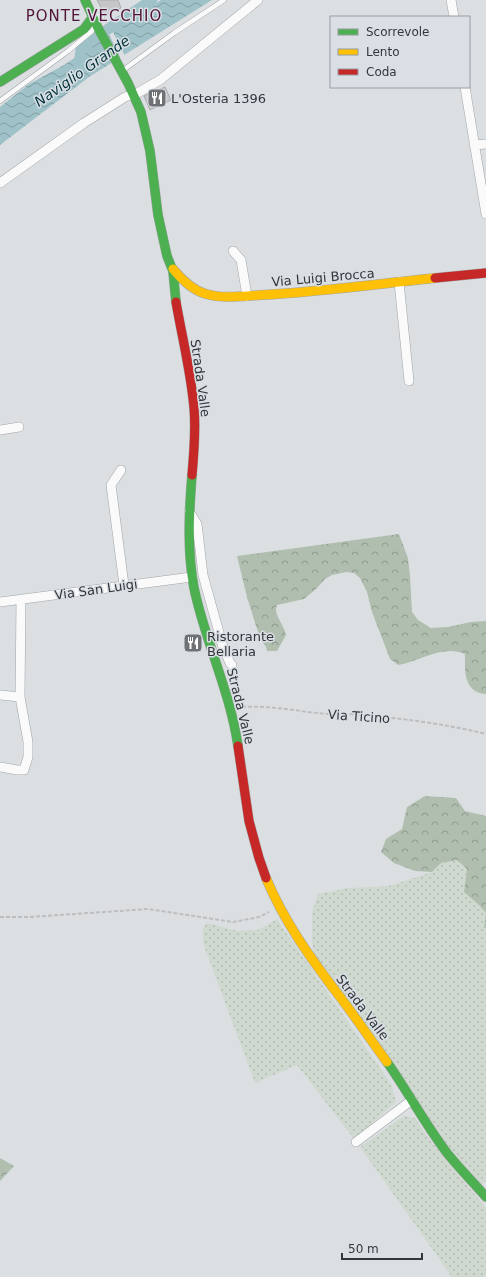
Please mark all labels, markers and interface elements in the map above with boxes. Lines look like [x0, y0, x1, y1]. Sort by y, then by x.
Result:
district label: PONTE VECCHIO [26, 7, 162, 25]
legend [330, 16, 470, 88]
text: Scorrevole [366, 25, 430, 39]
water label: Naviglio Grande [31, 32, 133, 110]
text: Lento [366, 45, 400, 59]
text: Coda [366, 65, 397, 79]
restaurant icon: L'Osteria 1396 [146, 87, 168, 109]
place label: L'Osteria 1396 [171, 91, 266, 106]
street label: Via Luigi Brocca [271, 266, 375, 289]
street label: Strada Valle [188, 338, 213, 418]
street label: Via San Luigi [54, 576, 139, 603]
place label: Ristorante Bellaria [207, 629, 274, 659]
restaurant icon: Ristorante Bellaria [182, 632, 204, 654]
street label: Strada Valle [224, 666, 257, 746]
street label: Via Ticino [327, 707, 391, 726]
street label: Strada Valle [333, 972, 392, 1043]
scale bar [342, 1235, 422, 1261]
text: 50 m [348, 1242, 379, 1256]

